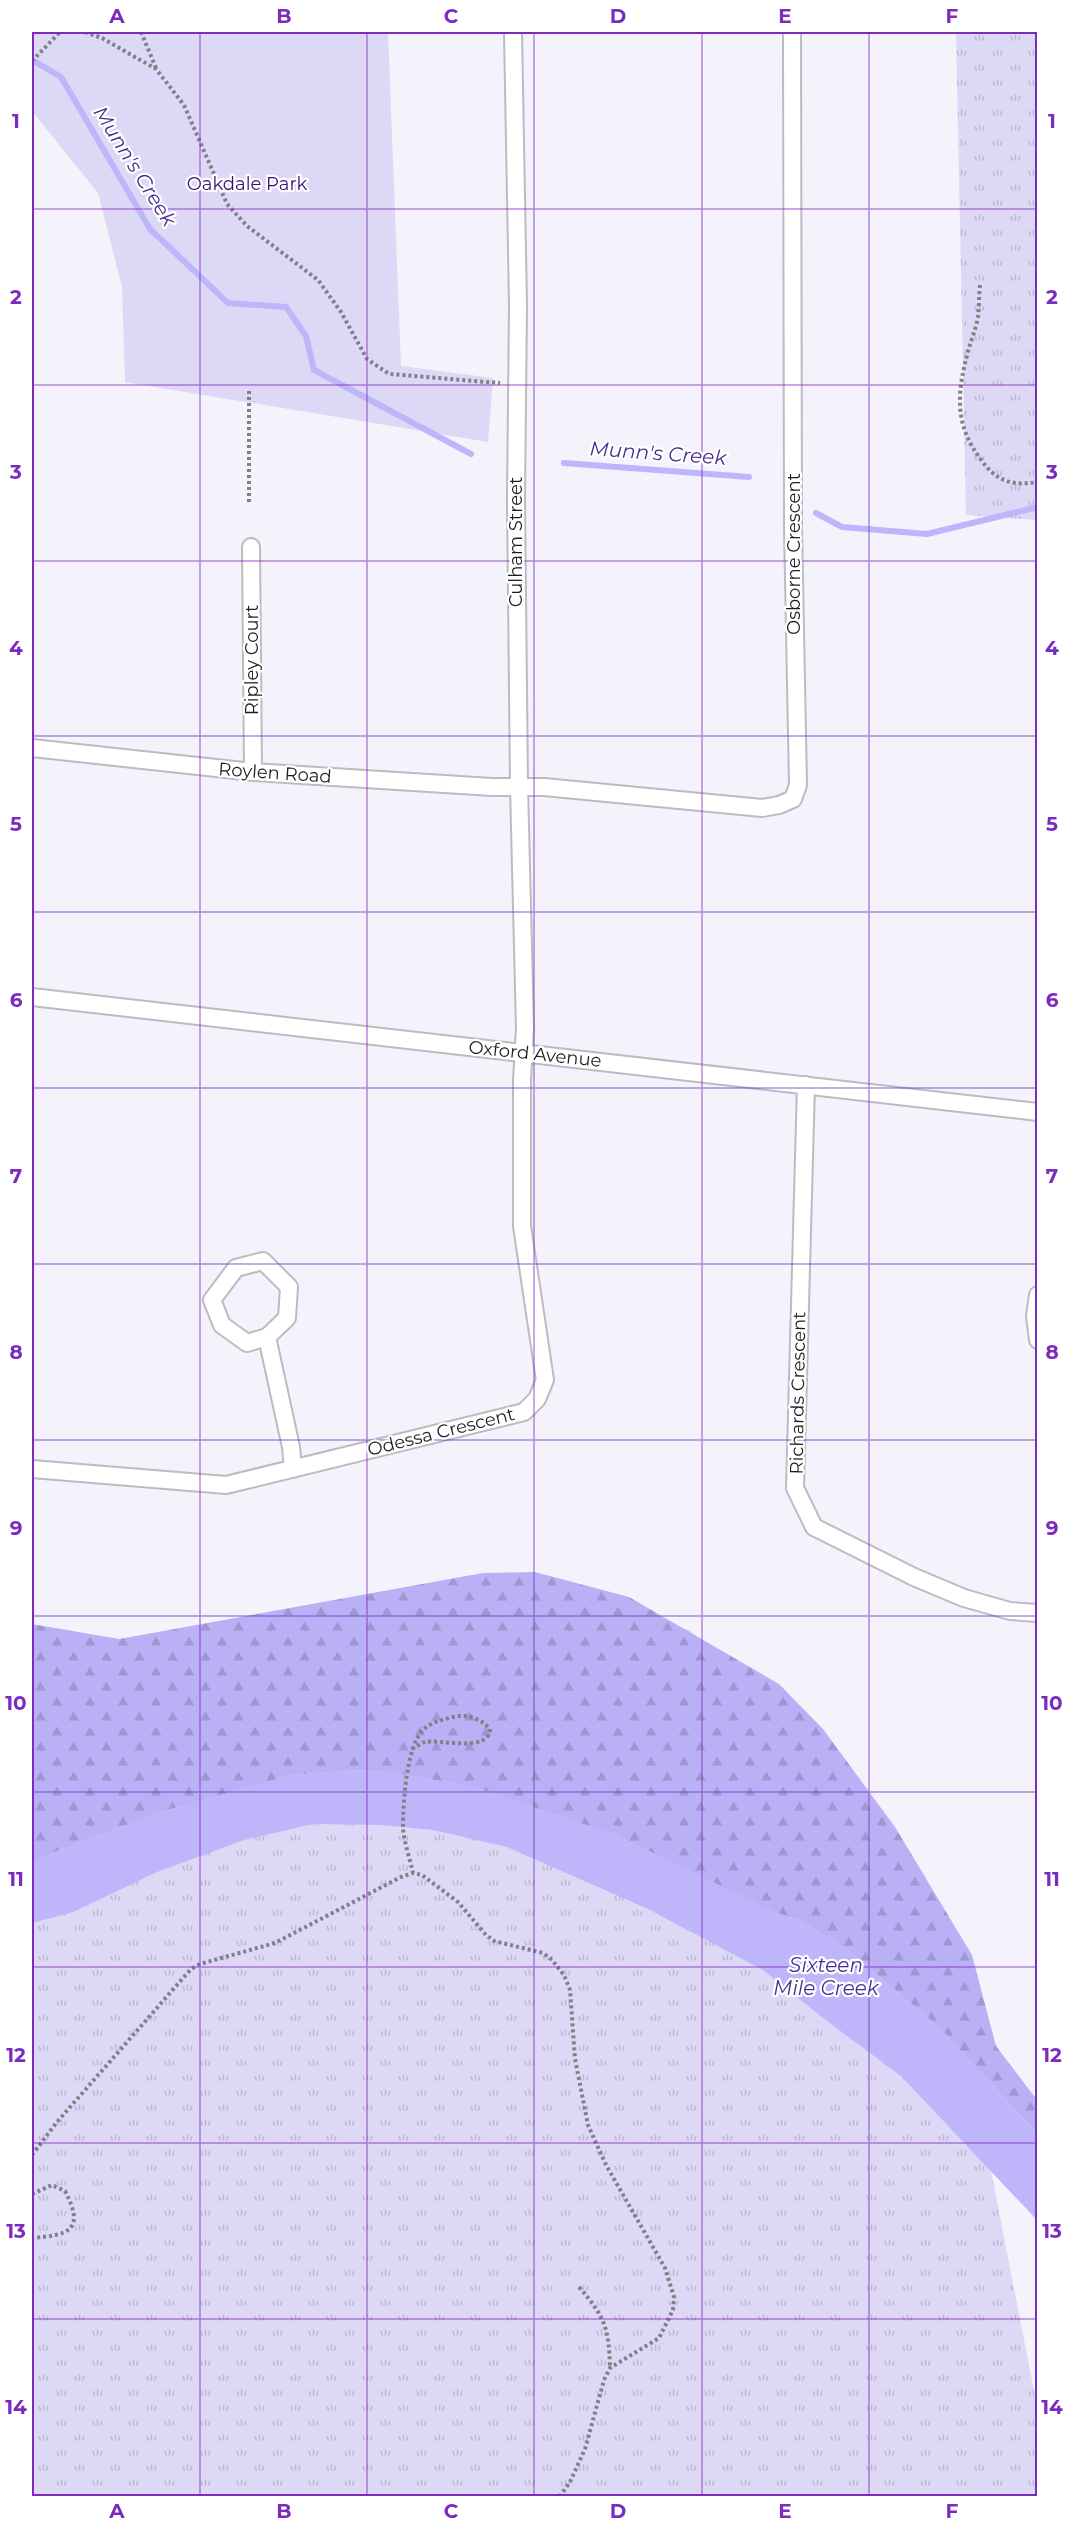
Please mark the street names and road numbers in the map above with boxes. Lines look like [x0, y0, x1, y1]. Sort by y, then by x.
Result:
street label: Osborne Crescent [783, 473, 805, 635]
street label: Culham Street [505, 477, 527, 607]
street label: Ripley Court [241, 605, 263, 715]
street label: Roylen Road [218, 758, 332, 788]
street label: Oxford Avenue [467, 1036, 603, 1072]
street label: Richards Crescent [786, 1311, 810, 1475]
street label: Odessa Crescent [365, 1403, 517, 1461]

